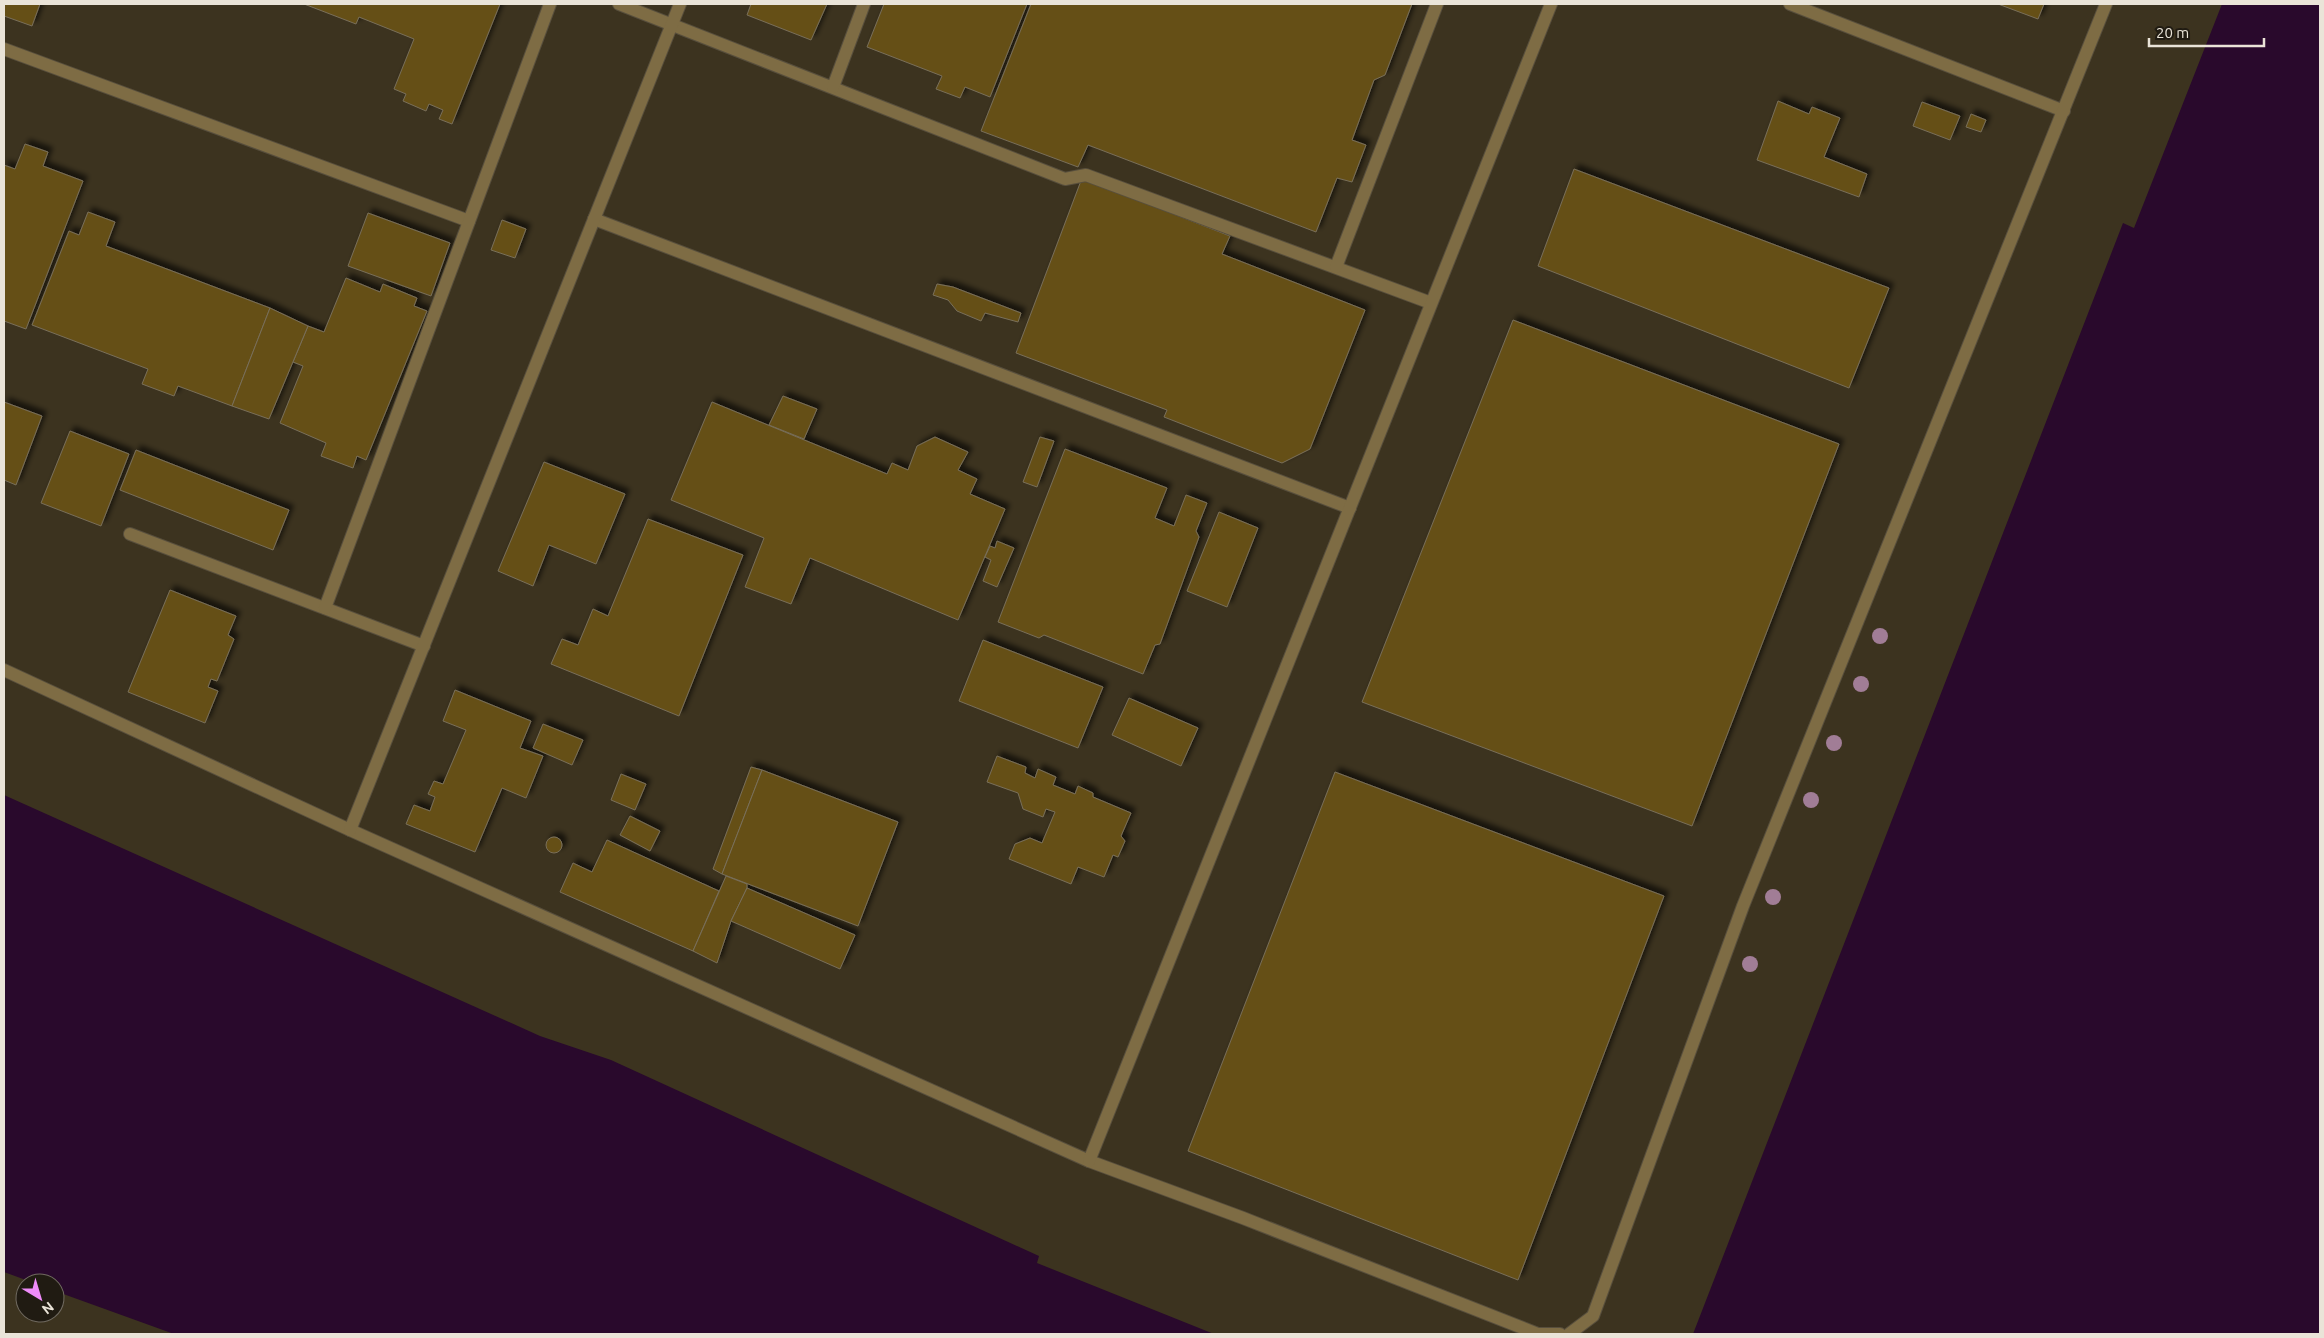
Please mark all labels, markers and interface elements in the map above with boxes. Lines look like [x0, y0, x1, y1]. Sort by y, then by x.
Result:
scale bar [2149, 15, 2264, 47]
text: 20 m [2156, 24, 2189, 41]
north arrow [15, 1273, 65, 1323]
text: N [39, 1299, 57, 1318]

